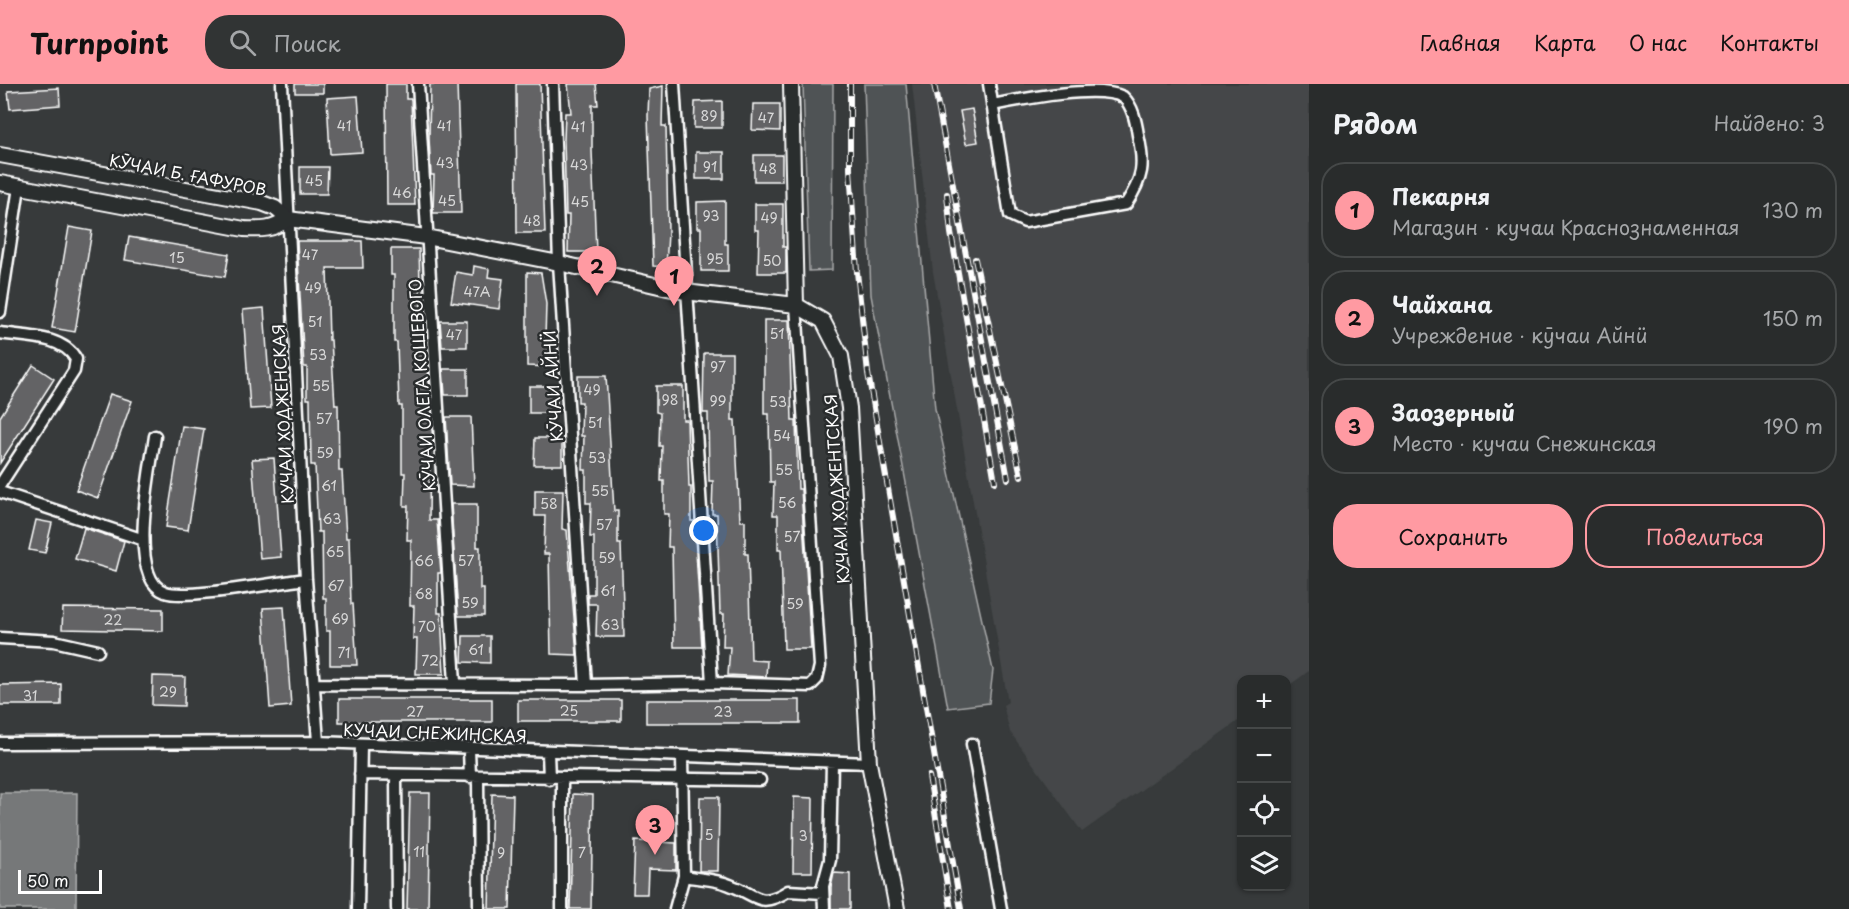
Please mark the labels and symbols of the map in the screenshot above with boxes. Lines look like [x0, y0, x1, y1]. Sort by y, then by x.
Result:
house number: 89 [701, 105, 717, 126]
house number: 47 [758, 107, 775, 128]
house number: 41 [337, 115, 351, 136]
house number: 41 [437, 115, 451, 136]
house number: 41 [571, 116, 585, 137]
street label: КӮЧАИ Б. ҒАФУРОВ [108, 147, 268, 201]
house number: 43 [436, 152, 454, 173]
house number: 43 [570, 154, 588, 175]
house number: 91 [703, 156, 717, 177]
house number: 48 [759, 158, 777, 179]
house number: 45 [305, 170, 323, 191]
house number: 46 [392, 182, 412, 203]
house number: 45 [438, 190, 456, 211]
house number: 45 [571, 191, 589, 212]
house number: 93 [702, 205, 720, 226]
house number: 49 [760, 207, 778, 228]
house number: 48 [523, 210, 541, 231]
house number: 47 [302, 244, 319, 265]
pin: 2 [578, 246, 616, 296]
house number: 15 [169, 247, 185, 268]
house number: 95 [706, 248, 724, 269]
house number: 50 [762, 250, 782, 271]
pin: 1 [654, 256, 694, 306]
house number: 49 [304, 277, 322, 298]
street label: КӮЧАИ ОЛЕГА КОШЕВОГО [402, 278, 440, 492]
house number: 47А [463, 281, 491, 302]
house number: 51 [308, 311, 322, 332]
street label: КУЧАИ ХОДЖЕНСКАЯ [265, 323, 299, 505]
house number: 51 [770, 323, 784, 344]
house number: 47 [446, 324, 463, 345]
street label: КӮЧАИ АЙНӢ [536, 330, 568, 442]
house number: 53 [309, 344, 327, 365]
house number: 97 [710, 356, 726, 377]
house number: 55 [312, 375, 330, 396]
house number: 49 [583, 379, 601, 400]
house number: 98 [662, 389, 678, 410]
house number: 99 [709, 390, 727, 411]
house number: 53 [769, 391, 787, 412]
street label: КУЧАИ ХОДЖЕНТСКАЯ [817, 393, 855, 585]
house number: 57 [316, 408, 332, 429]
house number: 51 [588, 412, 602, 433]
house number: 54 [773, 425, 791, 446]
house number: 59 [316, 442, 334, 463]
house number: 53 [588, 447, 606, 468]
house number: 55 [775, 459, 793, 480]
house number: 61 [321, 475, 337, 496]
house number: 55 [591, 480, 609, 501]
house number: 56 [778, 492, 797, 513]
house number: 58 [540, 493, 558, 514]
house number: 63 [323, 508, 341, 529]
house number: 57 [596, 514, 612, 535]
your location [689, 516, 718, 545]
house number: 57 [784, 526, 800, 547]
house number: 65 [326, 541, 344, 562]
house number: 59 [598, 547, 616, 568]
house number: 66 [414, 550, 434, 571]
house number: 57 [458, 550, 474, 571]
house number: 67 [327, 575, 345, 596]
house number: 61 [600, 580, 616, 601]
house number: 68 [415, 583, 433, 604]
house number: 59 [461, 592, 479, 613]
house number: 59 [786, 593, 804, 614]
house number: 69 [331, 608, 349, 629]
house number: 22 [104, 609, 122, 630]
house number: 63 [601, 614, 619, 635]
house number: 70 [418, 616, 436, 637]
house number: 61 [468, 639, 484, 660]
house number: 71 [337, 642, 351, 663]
house number: 72 [421, 650, 439, 671]
house number: 29 [159, 681, 177, 702]
house number: 31 [23, 685, 37, 706]
house number: 25 [560, 700, 578, 721]
house number: 27 [406, 701, 424, 722]
house number: 23 [714, 701, 732, 722]
street label: КУЧАИ СНЕЖИНСКАЯ [343, 717, 527, 747]
pin: 3 [636, 806, 674, 855]
house number: 5 [704, 824, 714, 845]
house number: 3 [798, 825, 808, 846]
house number: 11 [413, 841, 425, 862]
house number: 9 [497, 842, 505, 863]
house number: 7 [578, 842, 586, 863]
scale bar [18, 867, 102, 894]

